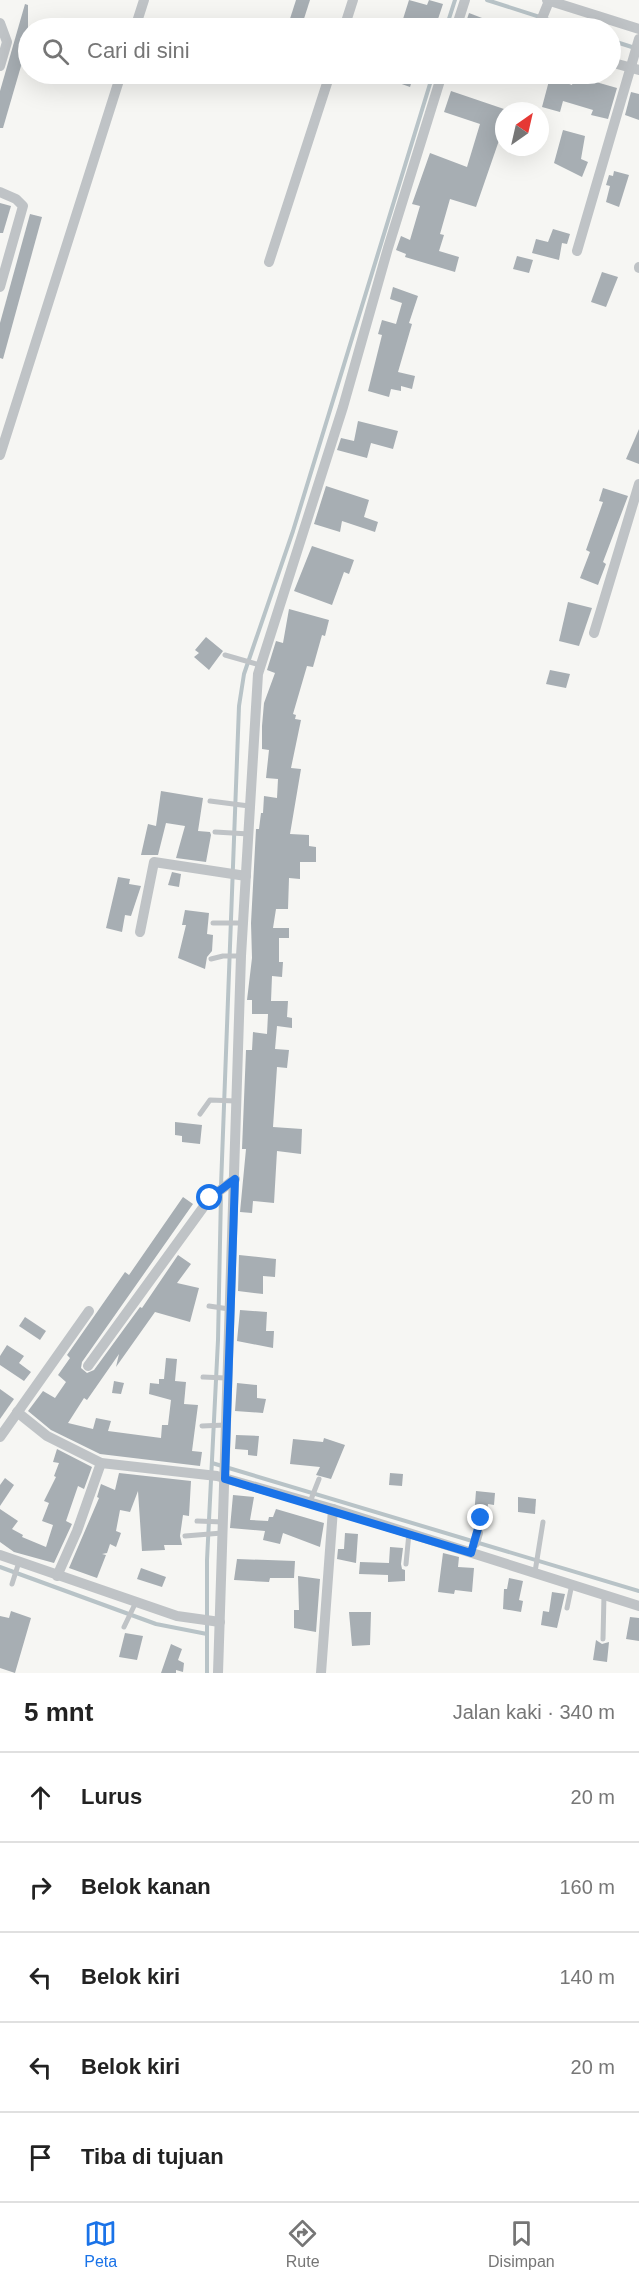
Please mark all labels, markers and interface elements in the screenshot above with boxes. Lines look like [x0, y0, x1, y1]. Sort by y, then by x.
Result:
search box [18, 18, 621, 84]
icon: search [39, 35, 72, 68]
text: Cari di sini [87, 38, 190, 63]
north arrow [495, 102, 549, 156]
route start [196, 1184, 222, 1210]
route end [467, 1504, 493, 1530]
text: 5 mnt [24, 1697, 93, 1727]
text: Jalan kaki · 340 m [453, 1701, 615, 1723]
icon: ahead [24, 1781, 57, 1814]
text: Lurus [81, 1784, 142, 1809]
text: 20 m [571, 1786, 615, 1808]
icon: right [24, 1871, 57, 1904]
text: Belok kanan [81, 1874, 211, 1899]
text: 160 m [559, 1876, 615, 1898]
icon: left [24, 1961, 57, 1994]
text: Belok kiri [81, 1964, 180, 1989]
text: 140 m [559, 1966, 615, 1988]
icon: left [24, 2051, 57, 2084]
text: Belok kiri [81, 2054, 180, 2079]
text: 20 m [571, 2056, 615, 2078]
icon: arrive [24, 2141, 57, 2174]
text: Tiba di tujuan [81, 2144, 224, 2169]
tab: Peta [84, 2217, 117, 2271]
tab: Rute [286, 2217, 320, 2271]
tab: Disimpan [488, 2217, 555, 2271]

